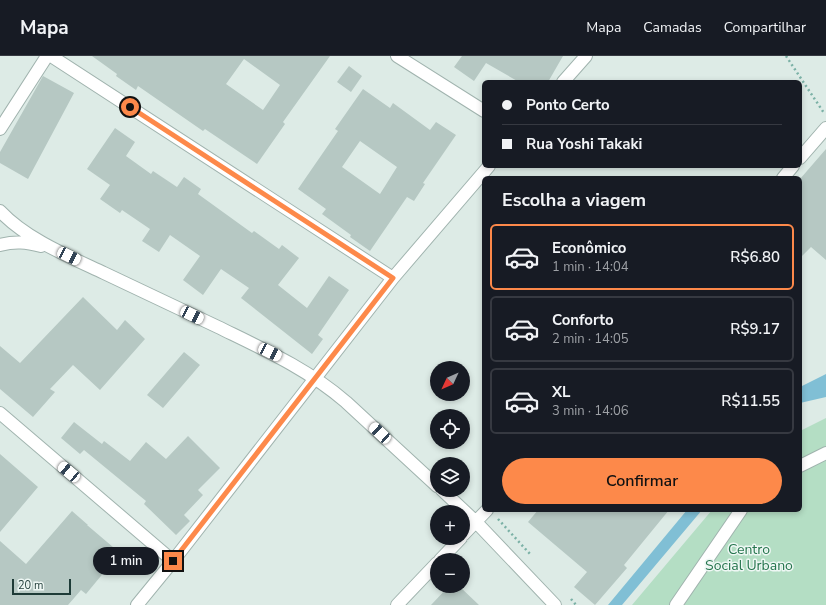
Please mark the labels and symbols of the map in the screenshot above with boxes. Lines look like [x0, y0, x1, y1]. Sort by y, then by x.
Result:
route start [121, 98, 139, 116]
car [56, 245, 82, 267]
car [179, 304, 205, 326]
car [257, 341, 283, 363]
north arrow [430, 361, 470, 401]
car [367, 420, 393, 446]
car [56, 460, 82, 484]
park label: Centro Social Urbano [705, 540, 793, 575]
callout: 1 min [93, 547, 159, 575]
route end [164, 552, 182, 570]
scale bar [12, 577, 71, 596]

